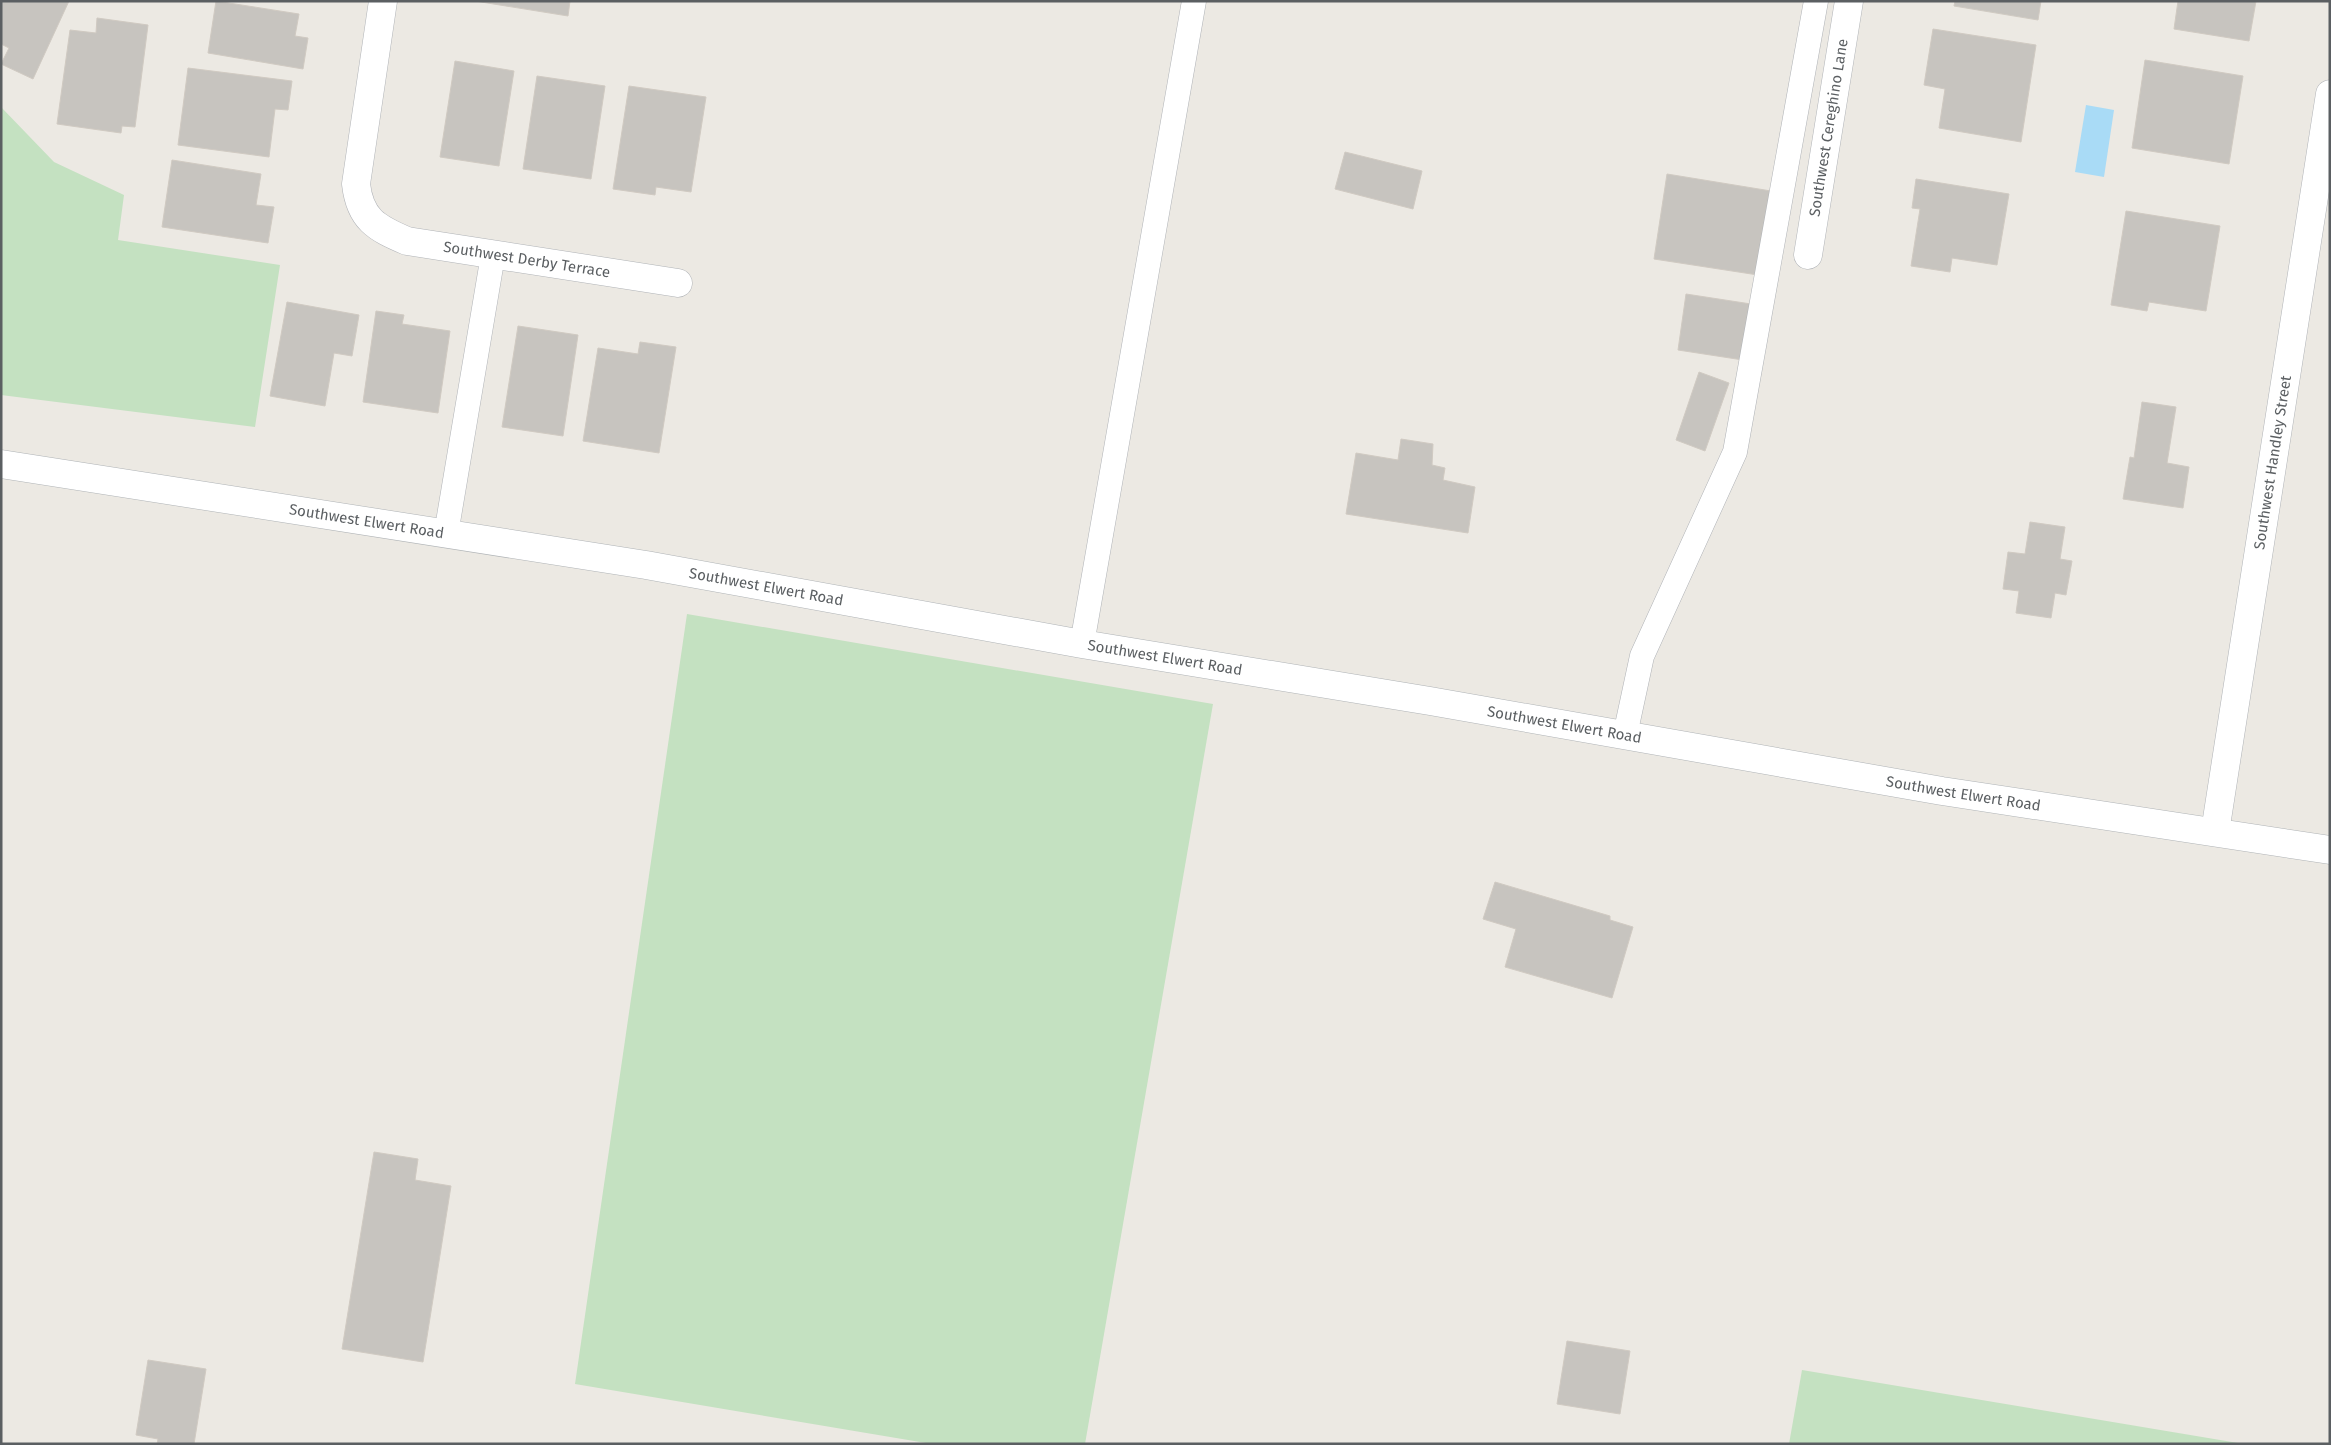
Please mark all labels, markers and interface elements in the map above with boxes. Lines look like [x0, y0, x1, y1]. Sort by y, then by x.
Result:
street label: Southwest Cereghino Lane [1805, 37, 1852, 218]
street label: Southwest Derby Terrace [442, 238, 611, 281]
street label: Southwest Handley Street [2250, 374, 2295, 551]
street label: Southwest Elwert Road [288, 500, 445, 542]
street label: Southwest Elwert Road [688, 564, 845, 610]
street label: Southwest Elwert Road [1086, 636, 1244, 679]
street label: Southwest Elwert Road [1486, 702, 1643, 747]
street label: Southwest Elwert Road [1885, 772, 2042, 815]

